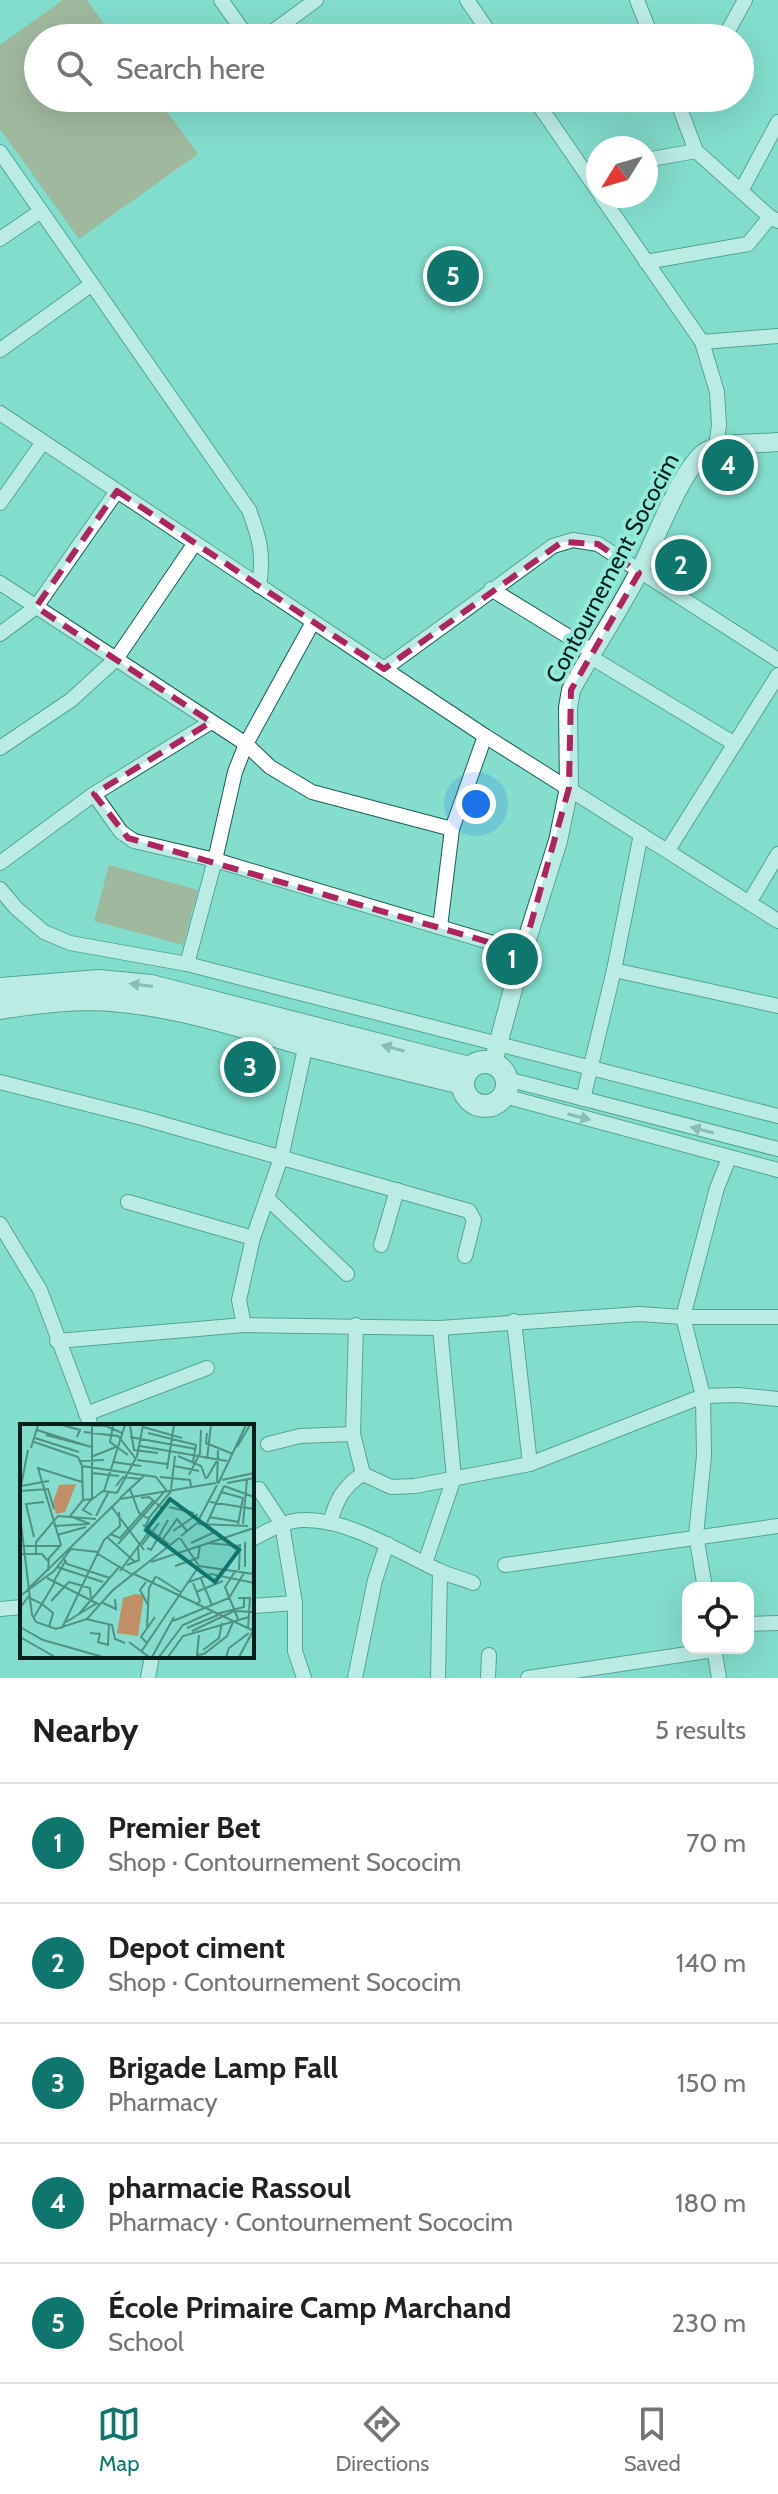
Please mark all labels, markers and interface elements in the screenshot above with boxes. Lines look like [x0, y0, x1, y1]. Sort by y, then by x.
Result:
search box [24, 24, 754, 112]
icon: search [52, 46, 96, 90]
text: Search here [116, 50, 265, 87]
north arrow [586, 136, 658, 208]
pin: 5 [427, 246, 479, 306]
pin: 4 [702, 435, 754, 495]
street label: Contournement Sococim [539, 448, 685, 688]
pin: 2 [655, 535, 707, 595]
your location [456, 784, 496, 824]
pin: 1 [486, 929, 538, 989]
one-way arrow [128, 978, 153, 991]
pin: 3 [224, 1037, 276, 1097]
one-way arrow [381, 1042, 406, 1054]
one-way arrow [567, 1112, 592, 1124]
one-way arrow [690, 1123, 715, 1135]
inset map [20, 1424, 254, 1658]
map controls [682, 1582, 754, 1654]
button: locate [682, 1582, 754, 1654]
text: Nearby [32, 1709, 139, 1751]
text: 5 results [655, 1714, 746, 1746]
text: Premier Bet [108, 1809, 261, 1846]
text: 1 [53, 1827, 63, 1859]
text: 70 m [686, 1827, 746, 1859]
text: Shop · Contournement Sococim [108, 1846, 461, 1878]
text: Depot ciment [108, 1929, 285, 1966]
text: 2 [51, 1947, 65, 1979]
text: 140 m [676, 1947, 746, 1979]
text: Shop · Contournement Sococim [108, 1966, 461, 1998]
text: Brigade Lamp Fall [108, 2049, 338, 2086]
text: 3 [51, 2067, 65, 2099]
text: 150 m [677, 2067, 746, 2099]
text: Pharmacy [108, 2086, 218, 2118]
text: pharmacie Rassoul [108, 2169, 351, 2206]
text: 4 [50, 2187, 66, 2219]
text: 180 m [675, 2187, 746, 2219]
text: Pharmacy · Contournement Sococim [108, 2206, 513, 2238]
text: École Primaire Camp Marchand [108, 2289, 511, 2326]
text: 5 [51, 2307, 65, 2339]
text: 230 m [672, 2307, 746, 2339]
text: School [108, 2326, 184, 2358]
tab: Map [97, 2402, 141, 2477]
tab: Directions [335, 2402, 429, 2477]
tab: Saved [624, 2402, 681, 2477]

